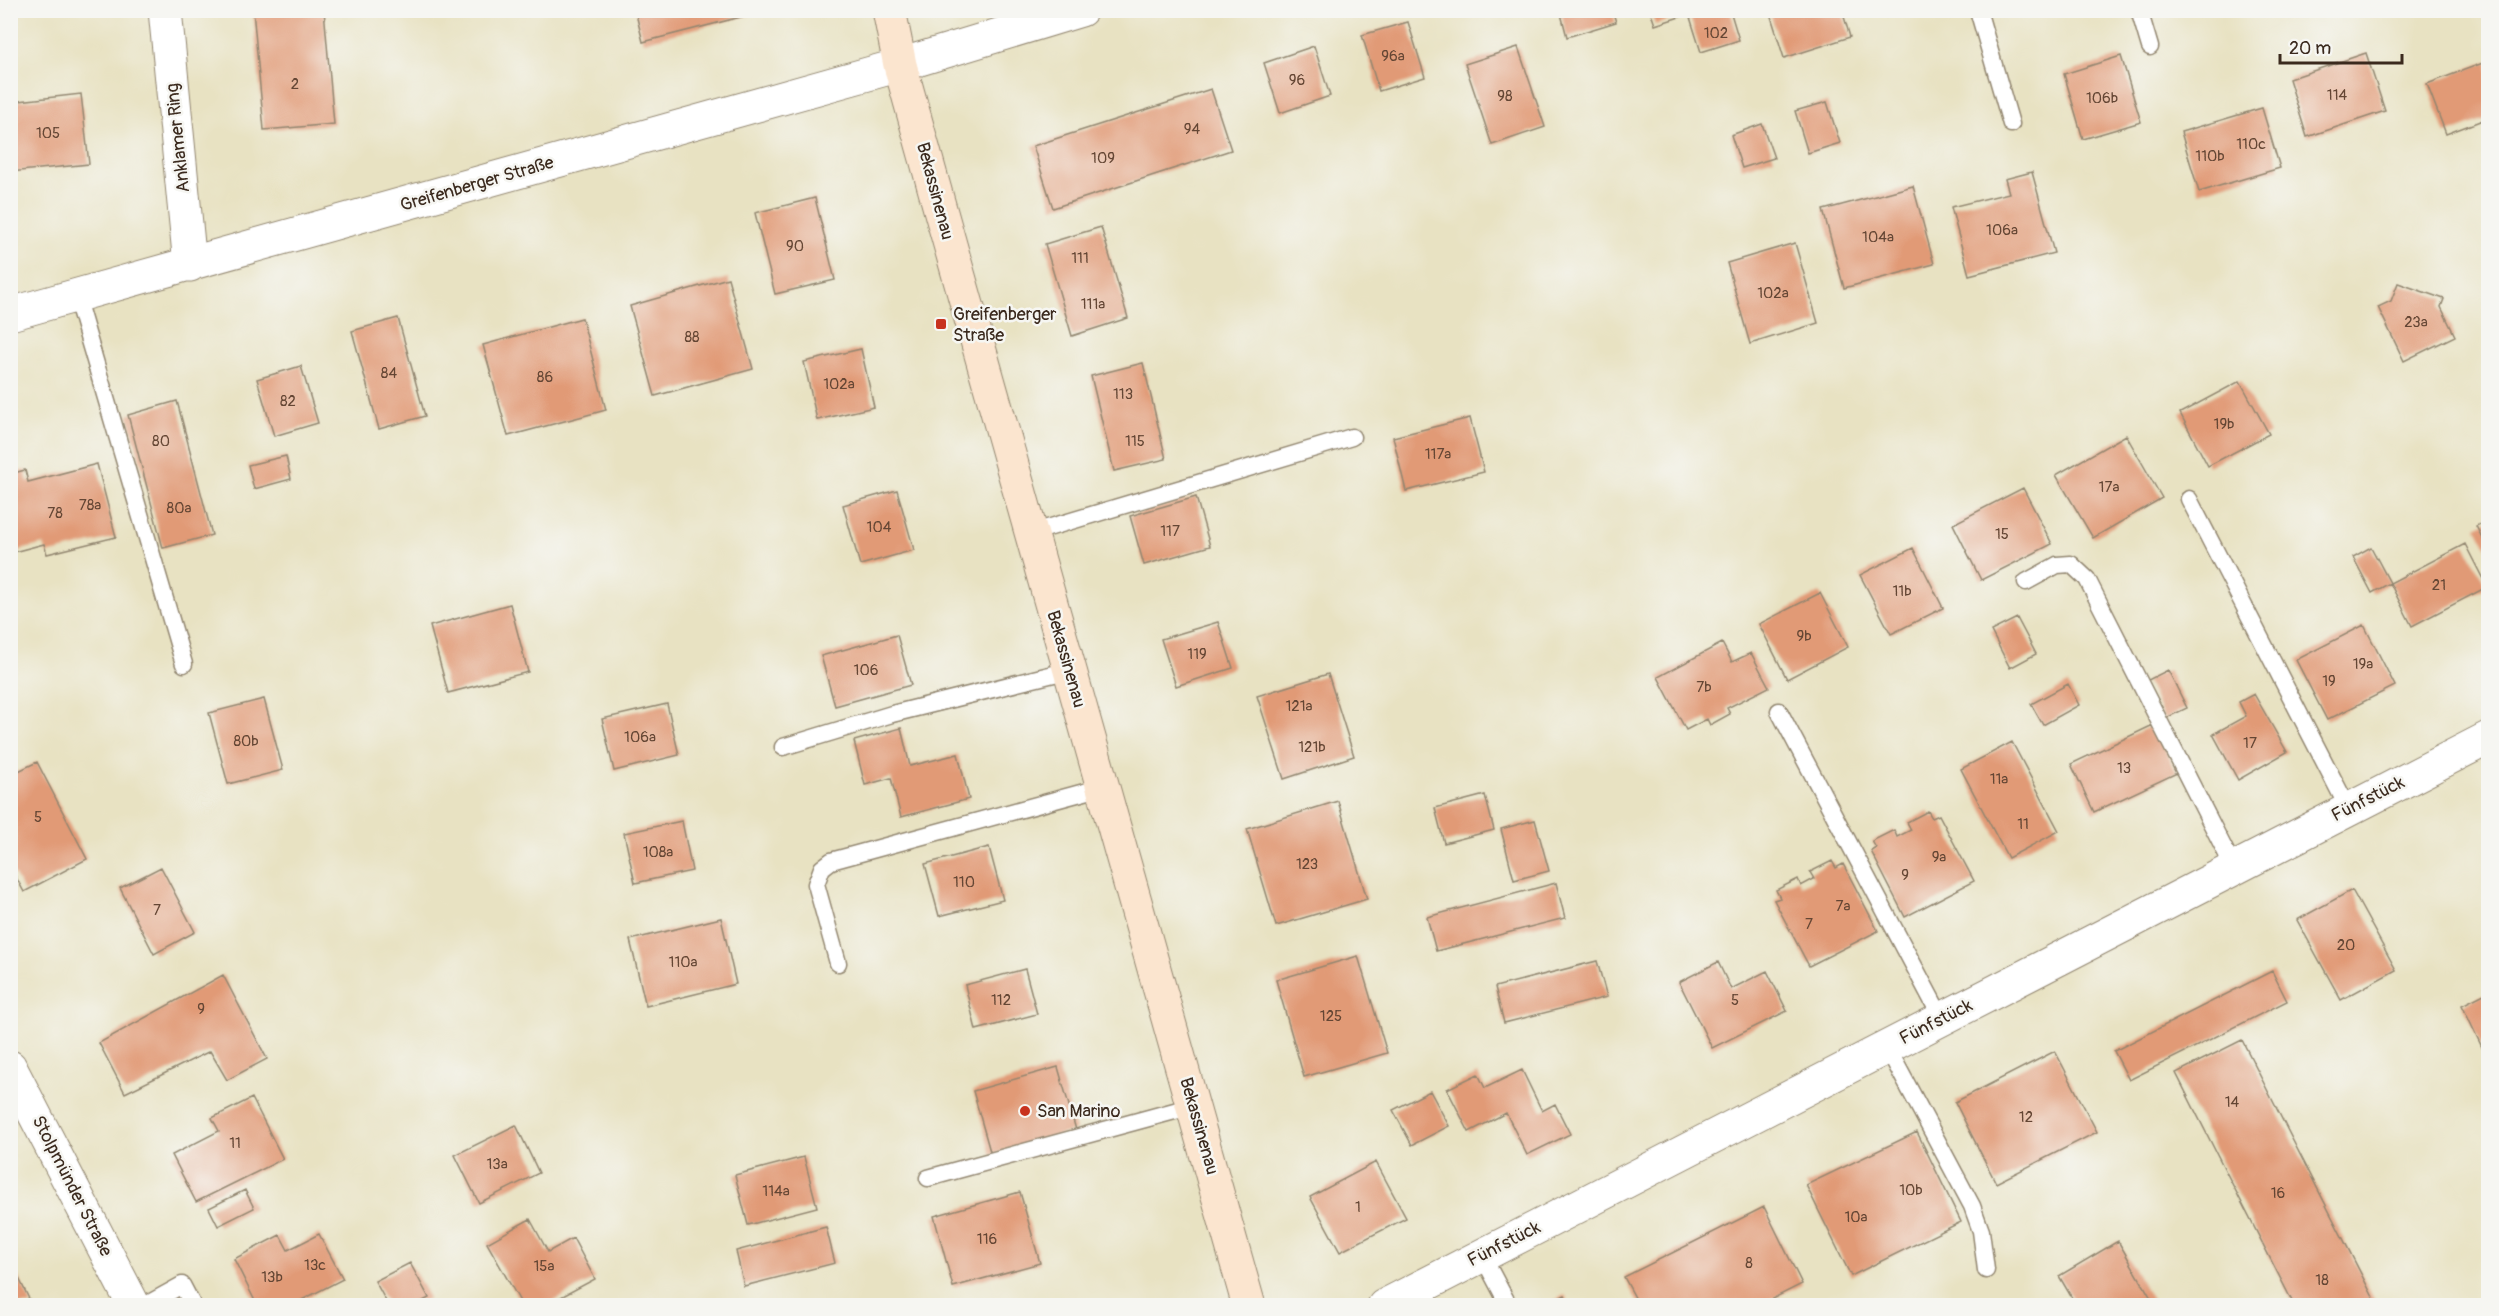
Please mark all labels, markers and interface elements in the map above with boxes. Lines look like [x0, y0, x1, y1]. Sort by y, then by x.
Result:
house number: 102 [1704, 24, 1728, 43]
scale bar [2280, 27, 2402, 65]
text: 20 m [2289, 37, 2331, 60]
house number: 96a [1381, 47, 1405, 66]
house number: 96 [1289, 71, 1305, 90]
house number: 2 [291, 75, 299, 94]
street label: Anklamer Ring [161, 82, 195, 194]
house number: 114 [2327, 86, 2348, 105]
house number: 98 [1497, 87, 1513, 106]
house number: 106b [2086, 89, 2118, 108]
house number: 94 [1184, 120, 1201, 139]
house number: 105 [36, 124, 60, 143]
house number: 110c [2236, 135, 2266, 154]
street label: Bekassinenau [911, 140, 959, 242]
house number: 110b [2195, 147, 2225, 166]
house number: 109 [1091, 149, 1115, 168]
street label: Greifenberger Straße [398, 151, 557, 217]
house number: 106a [1986, 221, 2018, 240]
house number: 104a [1862, 228, 1894, 247]
house number: 90 [786, 237, 804, 256]
house number: 111 [1071, 249, 1089, 268]
house number: 102a [1757, 284, 1789, 303]
house number: 111a [1081, 295, 1105, 314]
place label: Greifenberger Straße [953, 303, 1057, 347]
house number: 23a [2404, 313, 2428, 332]
marker: Greifenberger Straße [934, 317, 948, 331]
house number: 88 [684, 328, 700, 347]
house number: 84 [381, 364, 397, 383]
house number: 86 [537, 368, 553, 387]
house number: 102a [823, 375, 855, 394]
house number: 113 [1113, 385, 1133, 404]
house number: 82 [280, 392, 296, 411]
house number: 19b [2214, 415, 2234, 434]
house number: 80 [152, 432, 170, 451]
house number: 115 [1125, 432, 1145, 451]
house number: 117a [1425, 445, 1451, 464]
house number: 17a [2099, 478, 2119, 497]
house number: 78a [79, 496, 101, 515]
house number: 80a [167, 499, 191, 518]
house number: 78 [47, 504, 63, 523]
house number: 104 [867, 518, 892, 537]
house number: 117 [1160, 522, 1180, 541]
house number: 15 [1995, 525, 2009, 544]
house number: 21 [2432, 576, 2446, 595]
house number: 11b [1892, 582, 1912, 601]
street label: Bekassinenau [1041, 608, 1091, 710]
house number: 9b [1796, 627, 1812, 646]
house number: 119 [1187, 645, 1207, 664]
house number: 19a [2353, 655, 2373, 674]
house number: 106 [854, 661, 878, 680]
house number: 19 [2322, 672, 2336, 691]
house number: 7b [1696, 678, 1712, 697]
house number: 121a [1285, 697, 1313, 716]
house number: 106a [624, 728, 656, 747]
house number: 80b [233, 732, 259, 751]
house number: 17 [2243, 734, 2257, 753]
house number: 121b [1298, 738, 1326, 757]
house number: 13 [2117, 759, 2131, 778]
house number: 11a [1990, 770, 2008, 789]
street label: Fünfstück [2328, 771, 2409, 827]
house number: 5 [34, 808, 42, 827]
house number: 11 [2017, 815, 2029, 834]
house number: 108a [643, 843, 673, 862]
house number: 9a [1932, 848, 1946, 867]
house number: 123 [1296, 855, 1318, 874]
house number: 9 [1901, 866, 1909, 885]
house number: 110 [953, 873, 975, 892]
house number: 7a [1836, 897, 1850, 916]
house number: 7 [153, 901, 161, 920]
house number: 7 [1805, 915, 1813, 934]
house number: 20 [2337, 936, 2355, 955]
house number: 110a [669, 953, 697, 972]
house number: 112 [991, 991, 1011, 1010]
house number: 5 [1731, 991, 1739, 1010]
street label: Fünfstück [1896, 994, 1977, 1050]
house number: 9 [197, 1000, 205, 1019]
house number: 125 [1320, 1007, 1342, 1026]
street label: Bekassinenau [1174, 1075, 1224, 1177]
house number: 14 [2225, 1093, 2240, 1112]
place label: San Marino [1037, 1100, 1121, 1123]
marker: San Marino [1018, 1104, 1032, 1118]
house number: 12 [2019, 1108, 2033, 1127]
street label: Stolpmünder Straße [27, 1112, 118, 1260]
house number: 11 [229, 1134, 241, 1153]
house number: 13a [486, 1155, 508, 1174]
house number: 10b [1899, 1181, 1923, 1200]
house number: 114a [762, 1182, 790, 1201]
house number: 16 [2271, 1184, 2285, 1203]
house number: 1 [1355, 1198, 1361, 1217]
house number: 10a [1844, 1208, 1868, 1227]
street label: Fünfstück [1464, 1216, 1545, 1272]
house number: 116 [977, 1230, 997, 1249]
house number: 8 [1745, 1254, 1753, 1273]
house number: 13c [304, 1256, 326, 1275]
house number: 15a [534, 1257, 555, 1276]
house number: 13b [261, 1268, 283, 1287]
house number: 18 [2315, 1271, 2329, 1290]

